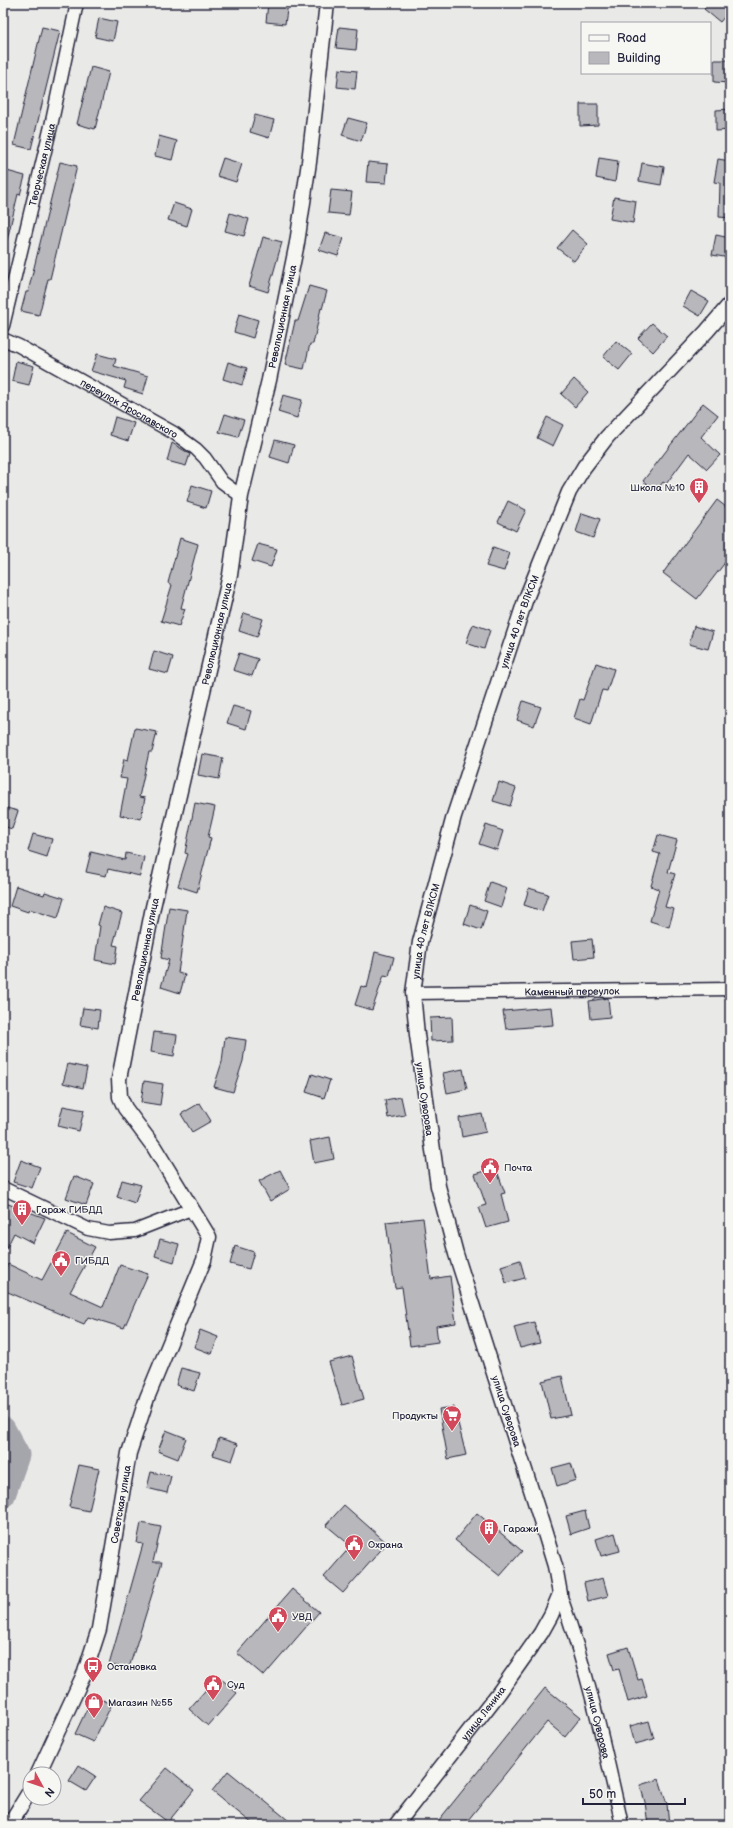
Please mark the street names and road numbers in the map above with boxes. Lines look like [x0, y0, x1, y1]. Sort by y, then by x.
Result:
street label: Творческая улица [27, 122, 58, 207]
street label: Революционная улица [267, 264, 299, 370]
street label: переулок Ярославского [78, 377, 180, 441]
street label: улица 40 лет ВЛКСМ [498, 573, 542, 670]
street label: Революционная улица [200, 581, 235, 686]
street label: улица 40 лет ВЛКСМ [410, 882, 443, 980]
street label: Революционная улица [129, 897, 162, 1003]
street label: Каменный переулок [524, 985, 620, 999]
street label: улица Суворова [413, 1062, 435, 1137]
street label: улица Суворова [489, 1374, 523, 1449]
street label: Советская улица [109, 1464, 134, 1545]
street label: улица Ленина [459, 1684, 509, 1743]
street label: улица Суворова [582, 1685, 612, 1760]

